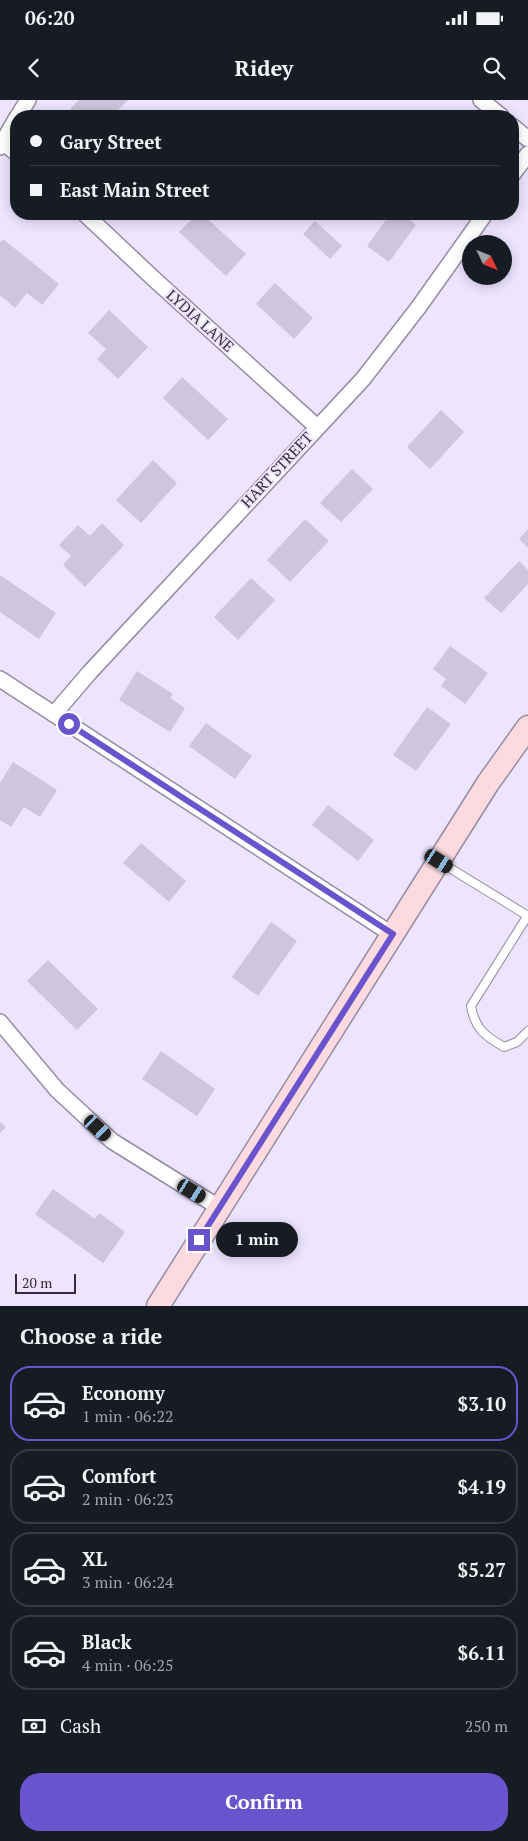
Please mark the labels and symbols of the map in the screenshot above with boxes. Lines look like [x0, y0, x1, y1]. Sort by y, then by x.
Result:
north arrow [462, 235, 512, 285]
street label: LYDIA LANE [163, 285, 239, 356]
street label: HART STREET [236, 427, 317, 511]
route start [58, 713, 80, 735]
car [422, 847, 455, 875]
car [81, 1112, 114, 1144]
car [175, 1177, 208, 1205]
callout: 1 min [216, 1222, 299, 1258]
route end [188, 1229, 210, 1251]
scale bar [15, 1271, 76, 1294]

